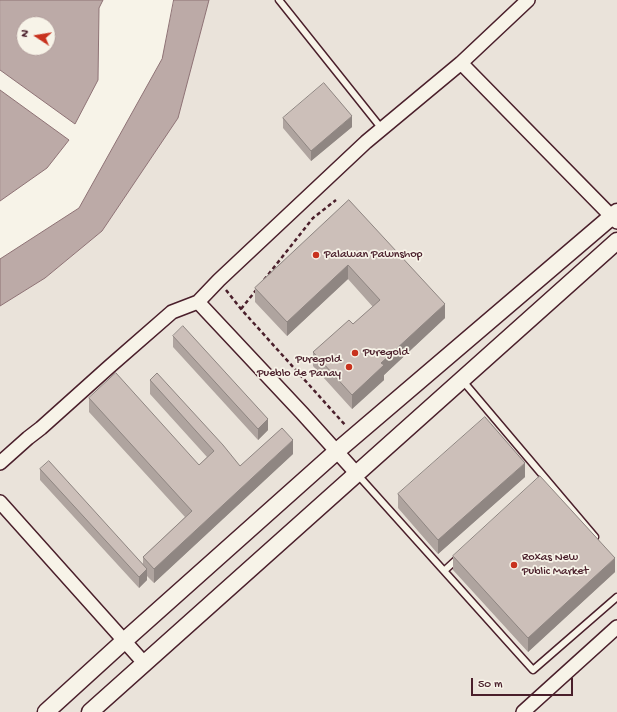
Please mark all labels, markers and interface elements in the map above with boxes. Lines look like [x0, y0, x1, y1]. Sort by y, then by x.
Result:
north arrow [16, 16, 56, 56]
text: N [19, 29, 32, 38]
place label: Palawan Pawnshop [324, 248, 422, 262]
marker: Palawan Pawnshop [311, 250, 321, 260]
place label: Puregold [363, 346, 408, 360]
marker: Puregold [350, 348, 360, 358]
place label: Puregold Pueblo de Panay [257, 353, 341, 381]
marker: Puregold Pueblo de Panay [344, 362, 354, 372]
place label: Roxas New Public Market [522, 551, 588, 579]
marker: Roxas New Public Market [509, 560, 519, 570]
scale bar [473, 670, 575, 696]
text: 50 m [478, 678, 503, 692]

